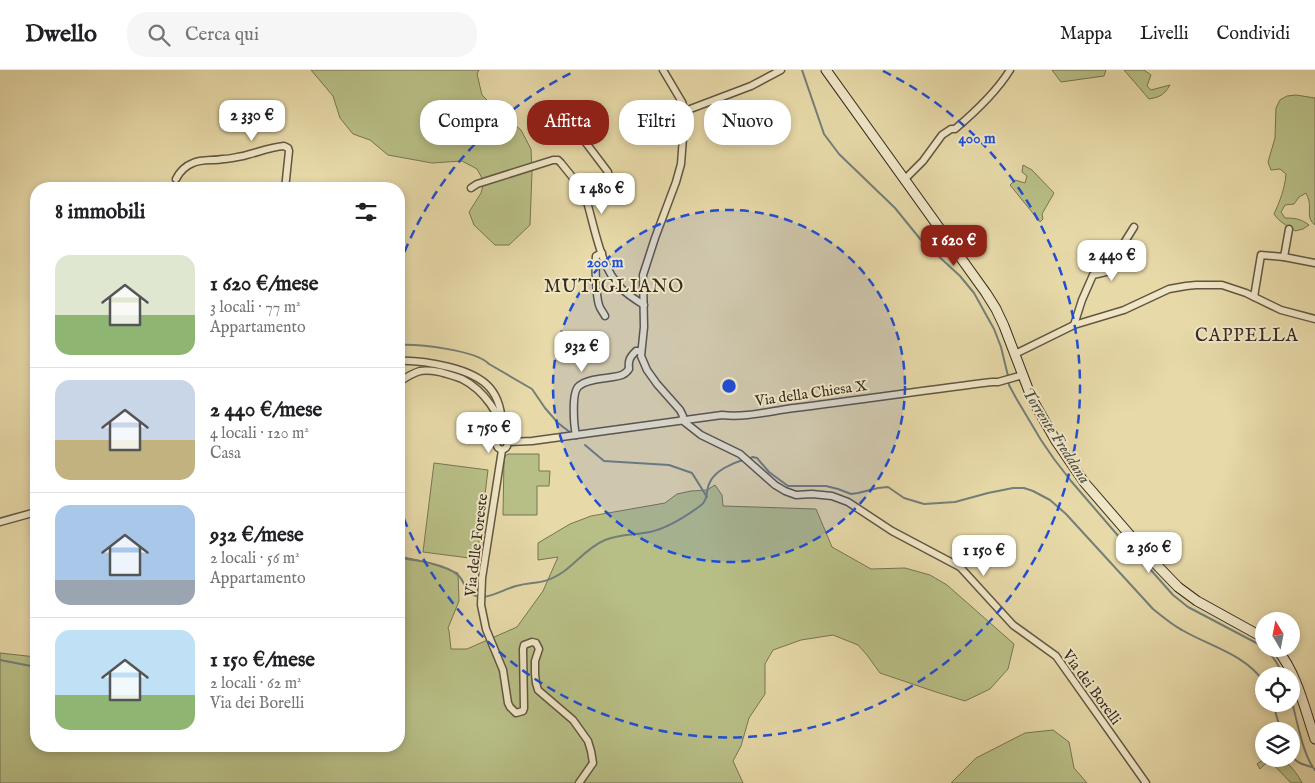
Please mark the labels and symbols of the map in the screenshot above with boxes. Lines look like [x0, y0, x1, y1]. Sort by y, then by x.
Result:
pin: 2 330 € [206, 100, 298, 142]
text: 400 m [959, 129, 996, 148]
pin: 1 480 € [556, 172, 648, 215]
pin: 1 620 € [908, 224, 1000, 267]
pin: 2 440 € [1066, 240, 1158, 282]
text: 200 m [587, 253, 624, 272]
district label: MUTIGLIANO [544, 276, 684, 299]
district label: CAPPELLA [1195, 325, 1299, 348]
pin: 932 € [547, 330, 617, 373]
street label: Via della Chiesa X [753, 376, 868, 411]
centre of rings [720, 377, 738, 395]
water label: Torrente Freddana [1017, 384, 1094, 488]
pin: 1 750 € [443, 412, 535, 454]
street label: Via delle Foreste [461, 492, 492, 599]
pin: 2 360 € [1103, 532, 1195, 574]
pin: 1 150 € [938, 534, 1030, 577]
north arrow [1255, 612, 1300, 658]
street label: Via dei Borelli [1057, 645, 1125, 729]

